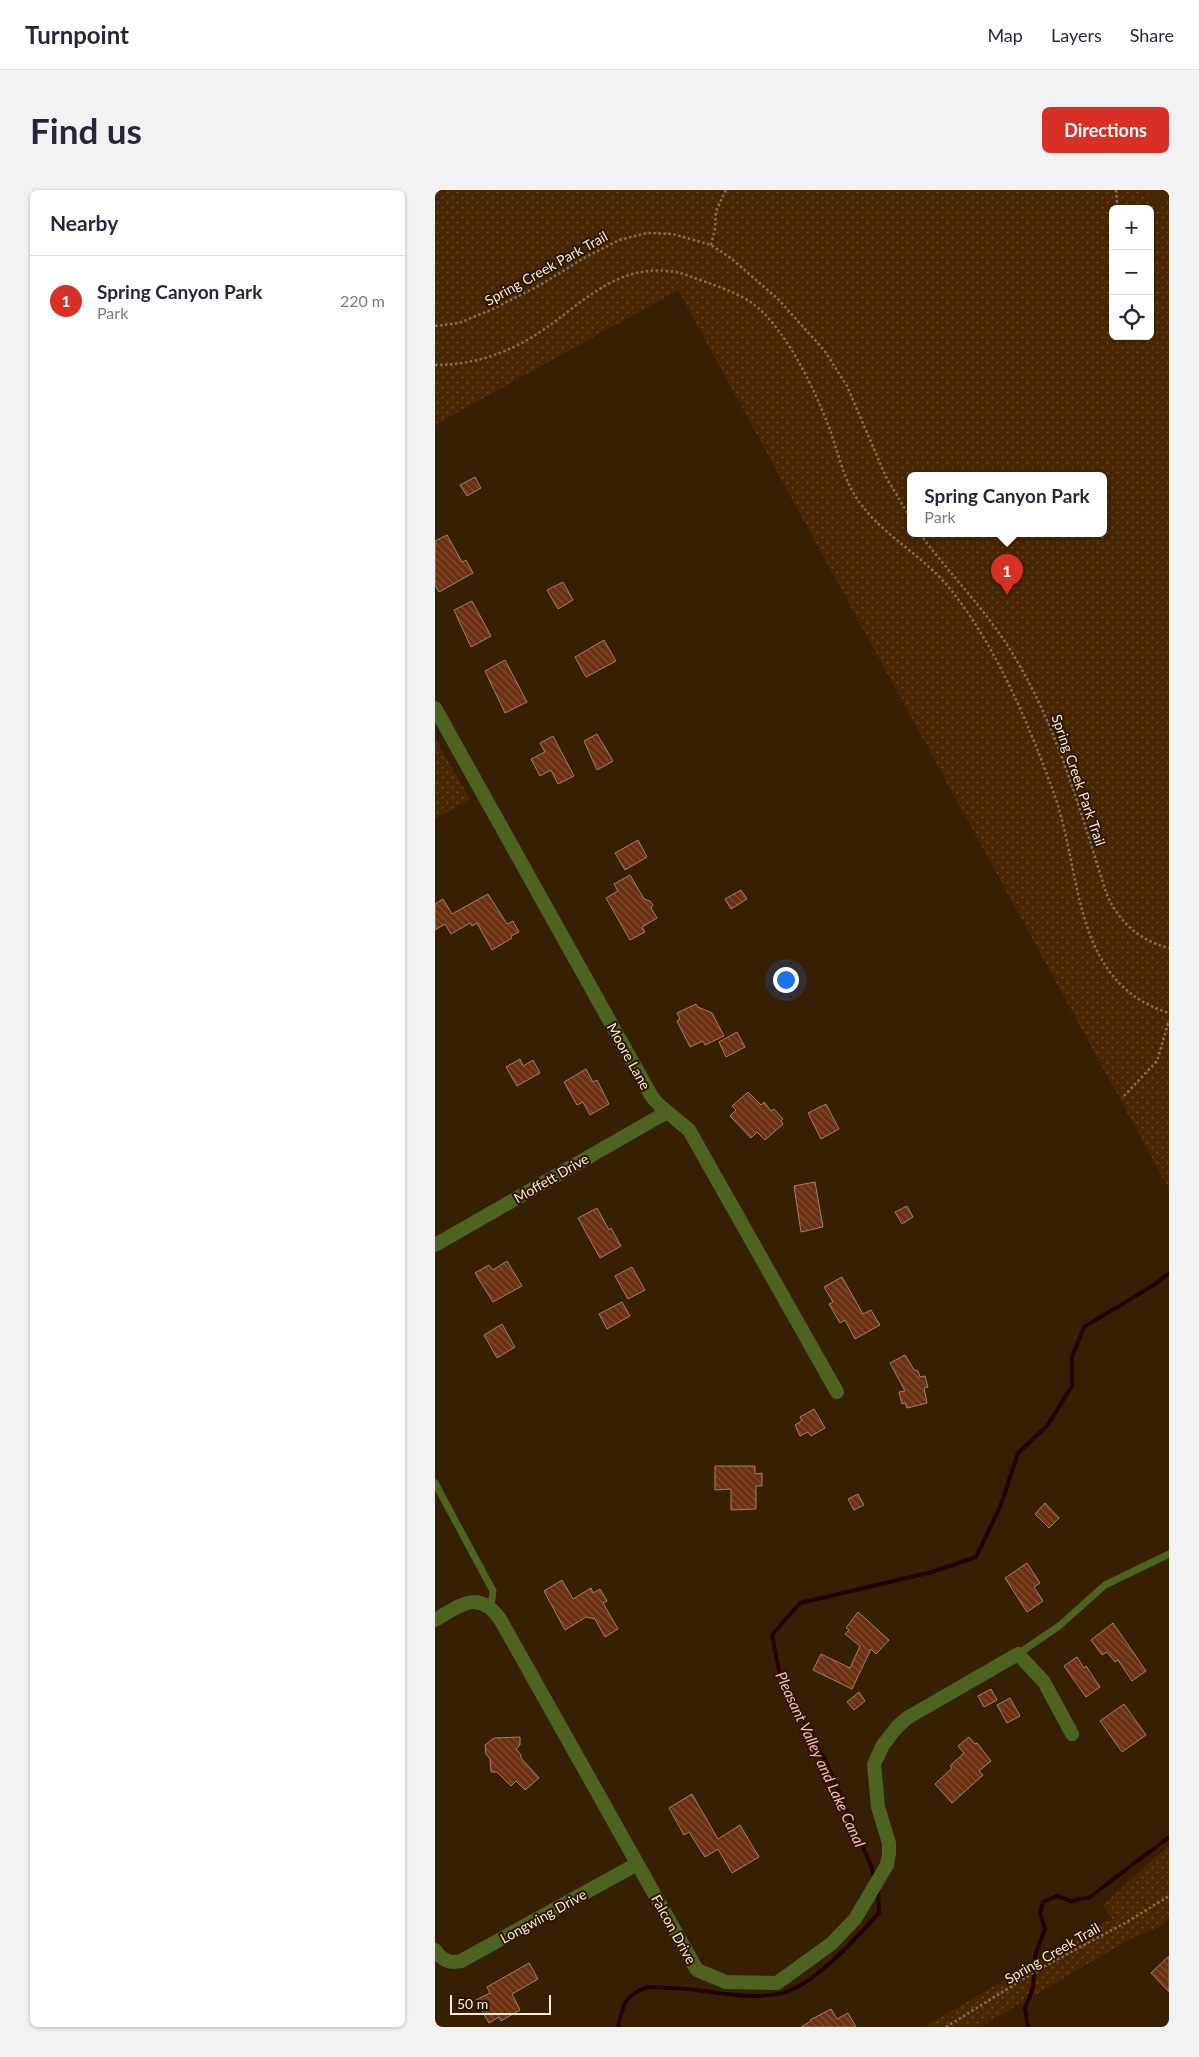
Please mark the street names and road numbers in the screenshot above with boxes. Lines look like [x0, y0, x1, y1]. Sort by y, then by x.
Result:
street label: Spring Creek Park Trail [482, 227, 610, 309]
street label: Spring Creek Park Trail [1049, 712, 1109, 848]
street label: Moore Lane [604, 1020, 654, 1092]
street label: Moffett Drive [511, 1150, 591, 1206]
street label: Longwing Drive [497, 1885, 589, 1947]
street label: Falcon Drive [648, 1891, 700, 1967]
street label: Spring Creek Trail [1001, 1919, 1103, 1987]

